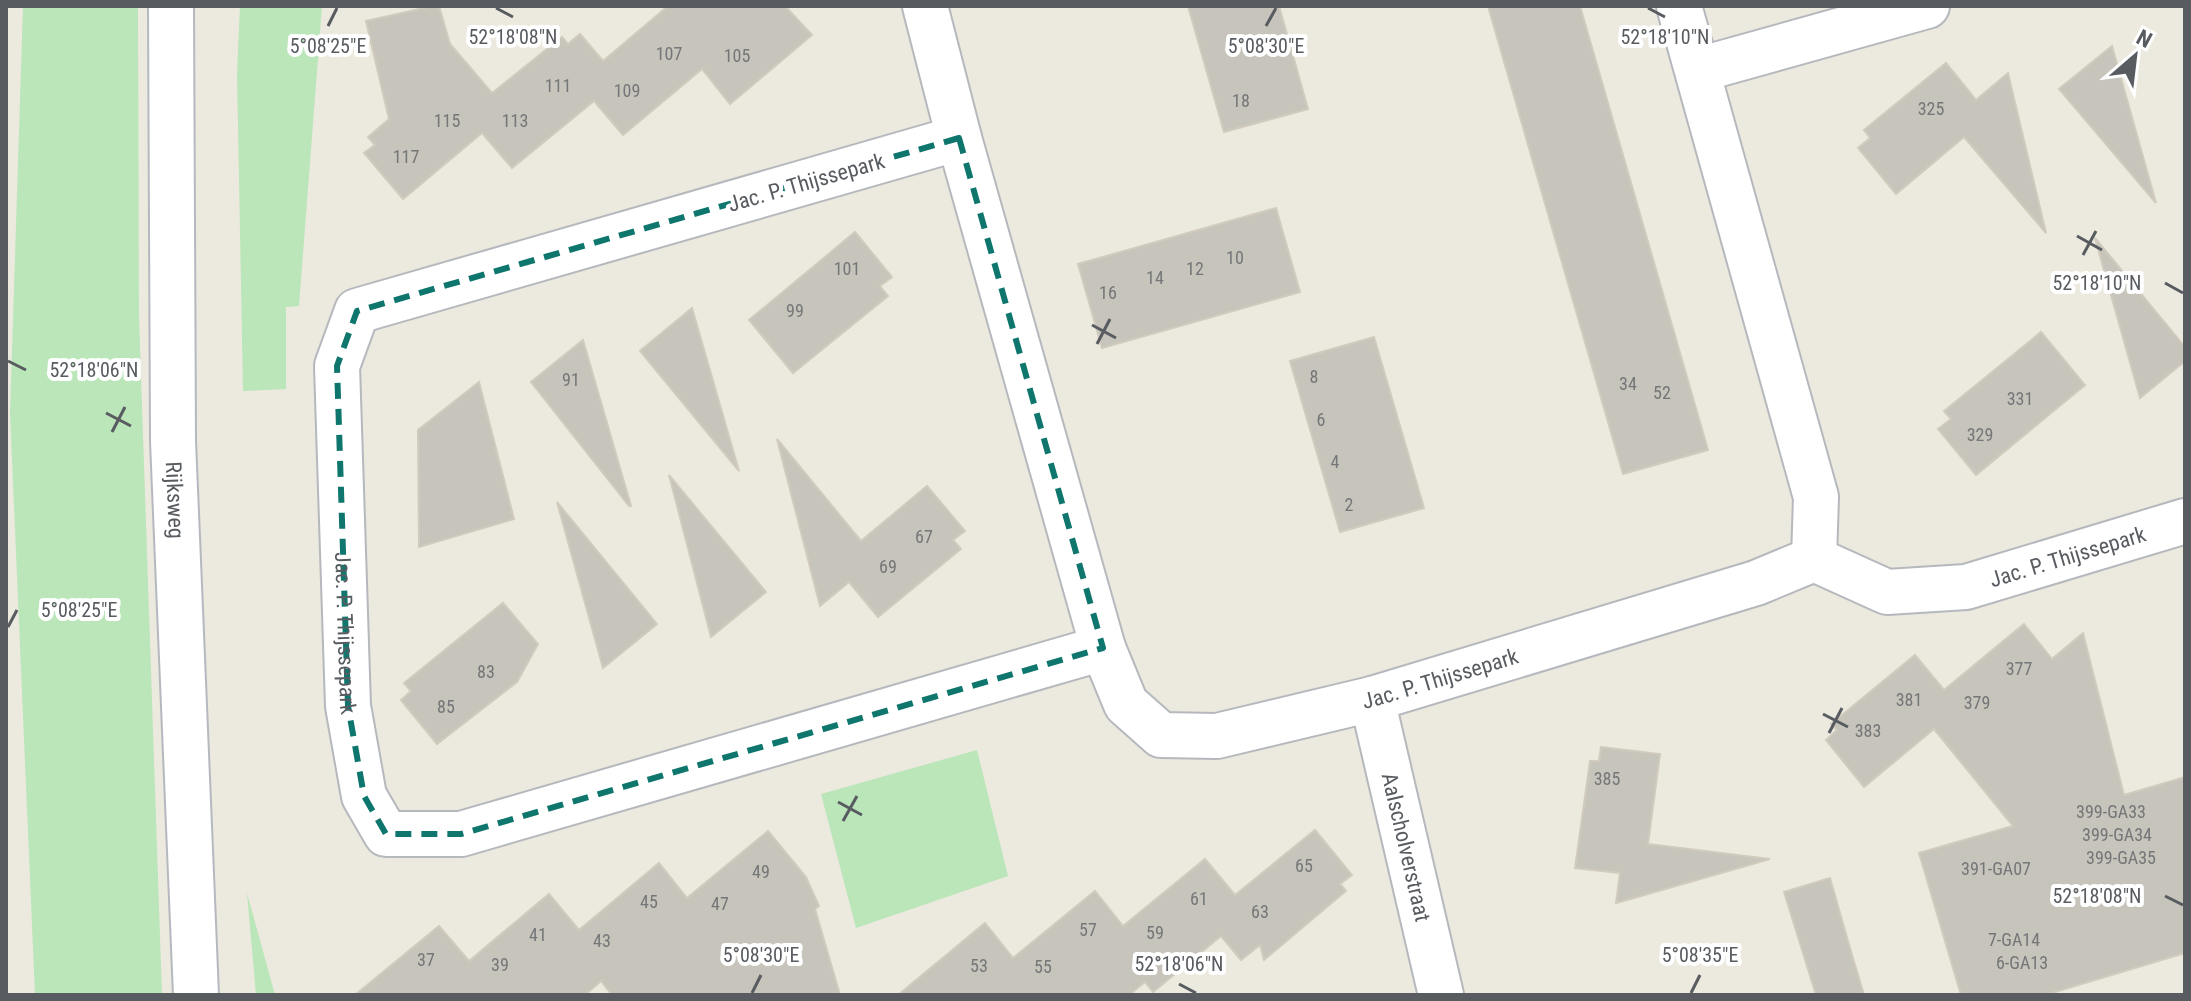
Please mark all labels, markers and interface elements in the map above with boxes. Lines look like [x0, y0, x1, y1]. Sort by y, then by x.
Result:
north arrow [2095, 16, 2175, 96]
text: 52°18'08"N [468, 25, 558, 49]
text: 52°18'10"N [1620, 25, 1710, 49]
text: N [2132, 25, 2156, 53]
text: 5°08'25"E [290, 34, 366, 58]
text: 5°08'30"E [1228, 34, 1304, 58]
house number: 107 [656, 43, 682, 64]
house number: 105 [724, 45, 750, 66]
house number: 111 [545, 75, 571, 96]
house number: 109 [614, 80, 640, 101]
house number: 18 [1232, 90, 1250, 111]
house number: 325 [1918, 98, 1944, 119]
house number: 115 [434, 110, 460, 131]
house number: 113 [502, 110, 528, 131]
house number: 117 [393, 146, 419, 167]
street label: Jac. P. Thijssepark [725, 148, 887, 217]
house number: 10 [1226, 247, 1244, 268]
house number: 101 [834, 258, 860, 279]
house number: 12 [1186, 258, 1204, 279]
house number: 14 [1146, 267, 1164, 288]
text: 52°18'10"N [2052, 271, 2142, 295]
house number: 16 [1099, 282, 1117, 303]
house number: 99 [786, 300, 804, 321]
text: 52°18'06"N [49, 358, 139, 382]
house number: 8 [1310, 366, 1318, 387]
house number: 91 [562, 369, 580, 390]
house number: 34 [1619, 373, 1637, 394]
house number: 52 [1653, 382, 1671, 403]
house number: 331 [2007, 388, 2033, 409]
house number: 6 [1317, 409, 1325, 430]
house number: 329 [1967, 424, 1993, 445]
house number: 4 [1331, 451, 1340, 472]
street label: Rijksweg [161, 461, 189, 539]
house number: 2 [1345, 494, 1354, 515]
street label: Jac. P. Thijssepark [1986, 522, 2149, 592]
house number: 67 [915, 526, 933, 547]
street label: Jac. P. Thijssepark [330, 552, 361, 716]
house number: 69 [879, 556, 897, 577]
text: 5°08'25"E [41, 598, 117, 622]
street label: Jac. P. Thijssepark [1360, 644, 1521, 714]
house number: 377 [2006, 658, 2032, 679]
house number: 83 [477, 661, 495, 682]
house number: 381 [1896, 689, 1922, 710]
house number: 379 [1964, 692, 1990, 713]
house number: 85 [437, 696, 455, 717]
house number: 383 [1855, 720, 1881, 741]
house number: 385 [1594, 768, 1620, 789]
street label: Aalscholverstraat [1377, 770, 1435, 924]
house number: 399-GA33 [2076, 801, 2146, 822]
house number: 399-GA34 [2082, 824, 2152, 845]
house number: 399-GA35 [2086, 847, 2156, 868]
house number: 65 [1295, 855, 1313, 876]
house number: 391-GA07 [1961, 858, 2031, 879]
house number: 49 [752, 861, 770, 882]
text: 52°18'08"N [2052, 884, 2142, 908]
house number: 61 [1190, 888, 1208, 909]
house number: 45 [640, 891, 658, 912]
house number: 47 [711, 893, 729, 914]
house number: 63 [1251, 901, 1269, 922]
house number: 57 [1079, 919, 1097, 940]
house number: 59 [1146, 922, 1164, 943]
house number: 41 [529, 924, 547, 945]
house number: 7-GA14 [1988, 929, 2040, 950]
house number: 43 [593, 930, 611, 951]
text: 5°08'30"E [723, 943, 799, 967]
text: 5°08'35"E [1662, 943, 1738, 967]
house number: 37 [417, 949, 435, 970]
text: 52°18'06"N [1134, 952, 1224, 976]
house number: 6-GA13 [1996, 952, 2048, 973]
house number: 39 [491, 954, 509, 975]
house number: 53 [970, 955, 988, 976]
house number: 55 [1034, 956, 1052, 977]

